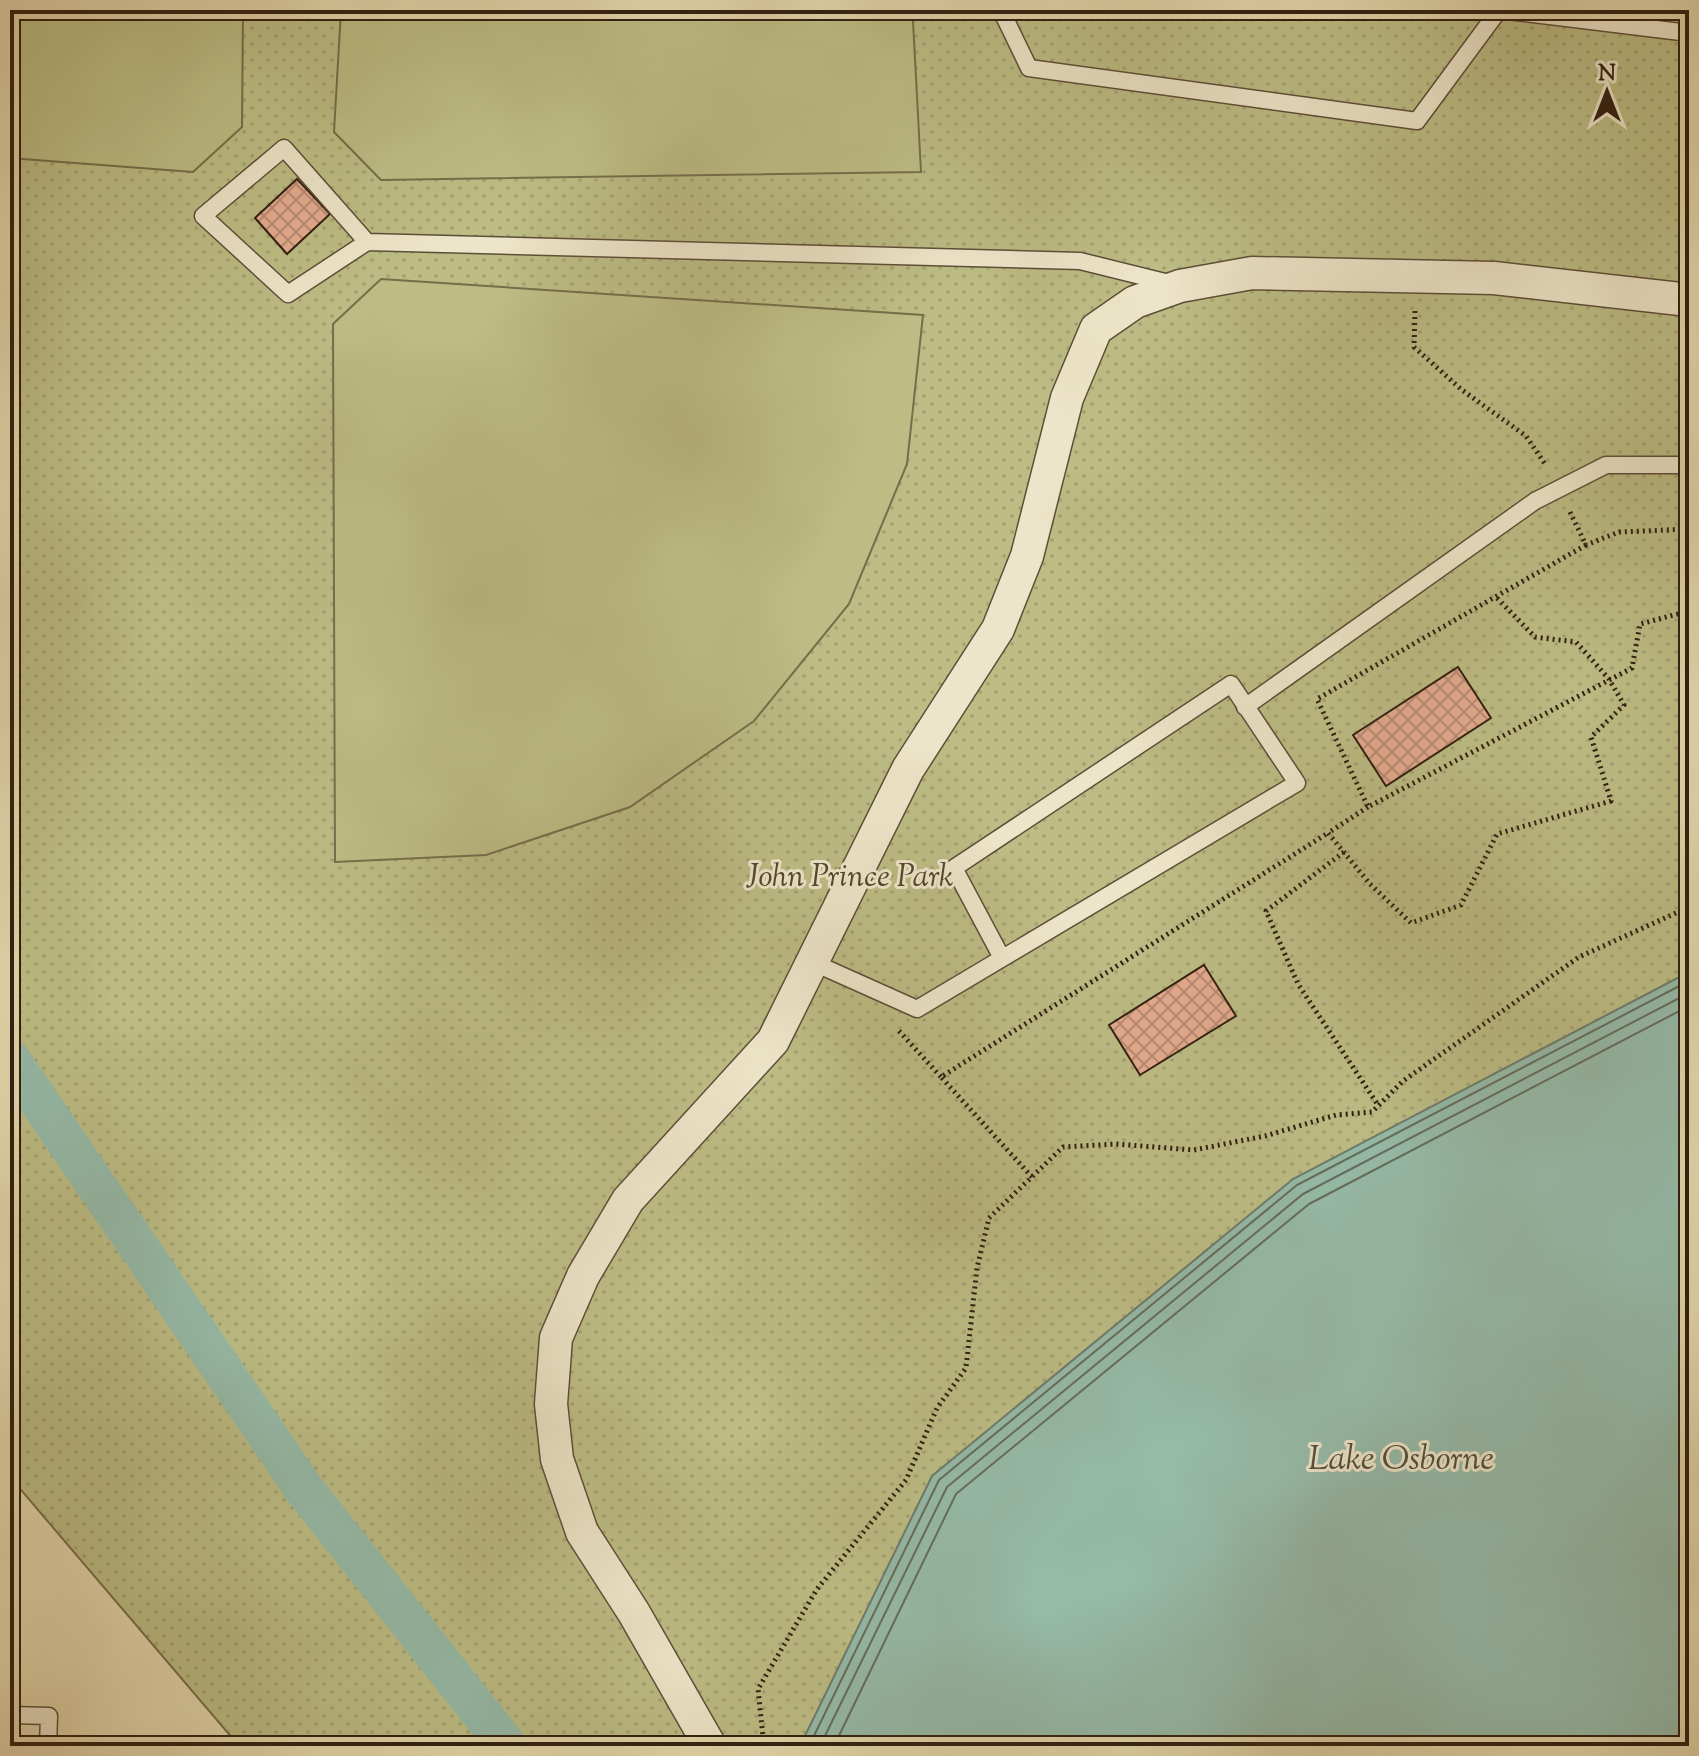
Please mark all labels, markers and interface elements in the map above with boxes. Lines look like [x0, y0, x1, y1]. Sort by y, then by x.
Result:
north arrow [1567, 52, 1647, 132]
text: N [1598, 59, 1616, 91]
park label: John Prince Park [745, 855, 954, 901]
water label: Lake Osborne [1308, 1436, 1494, 1485]

